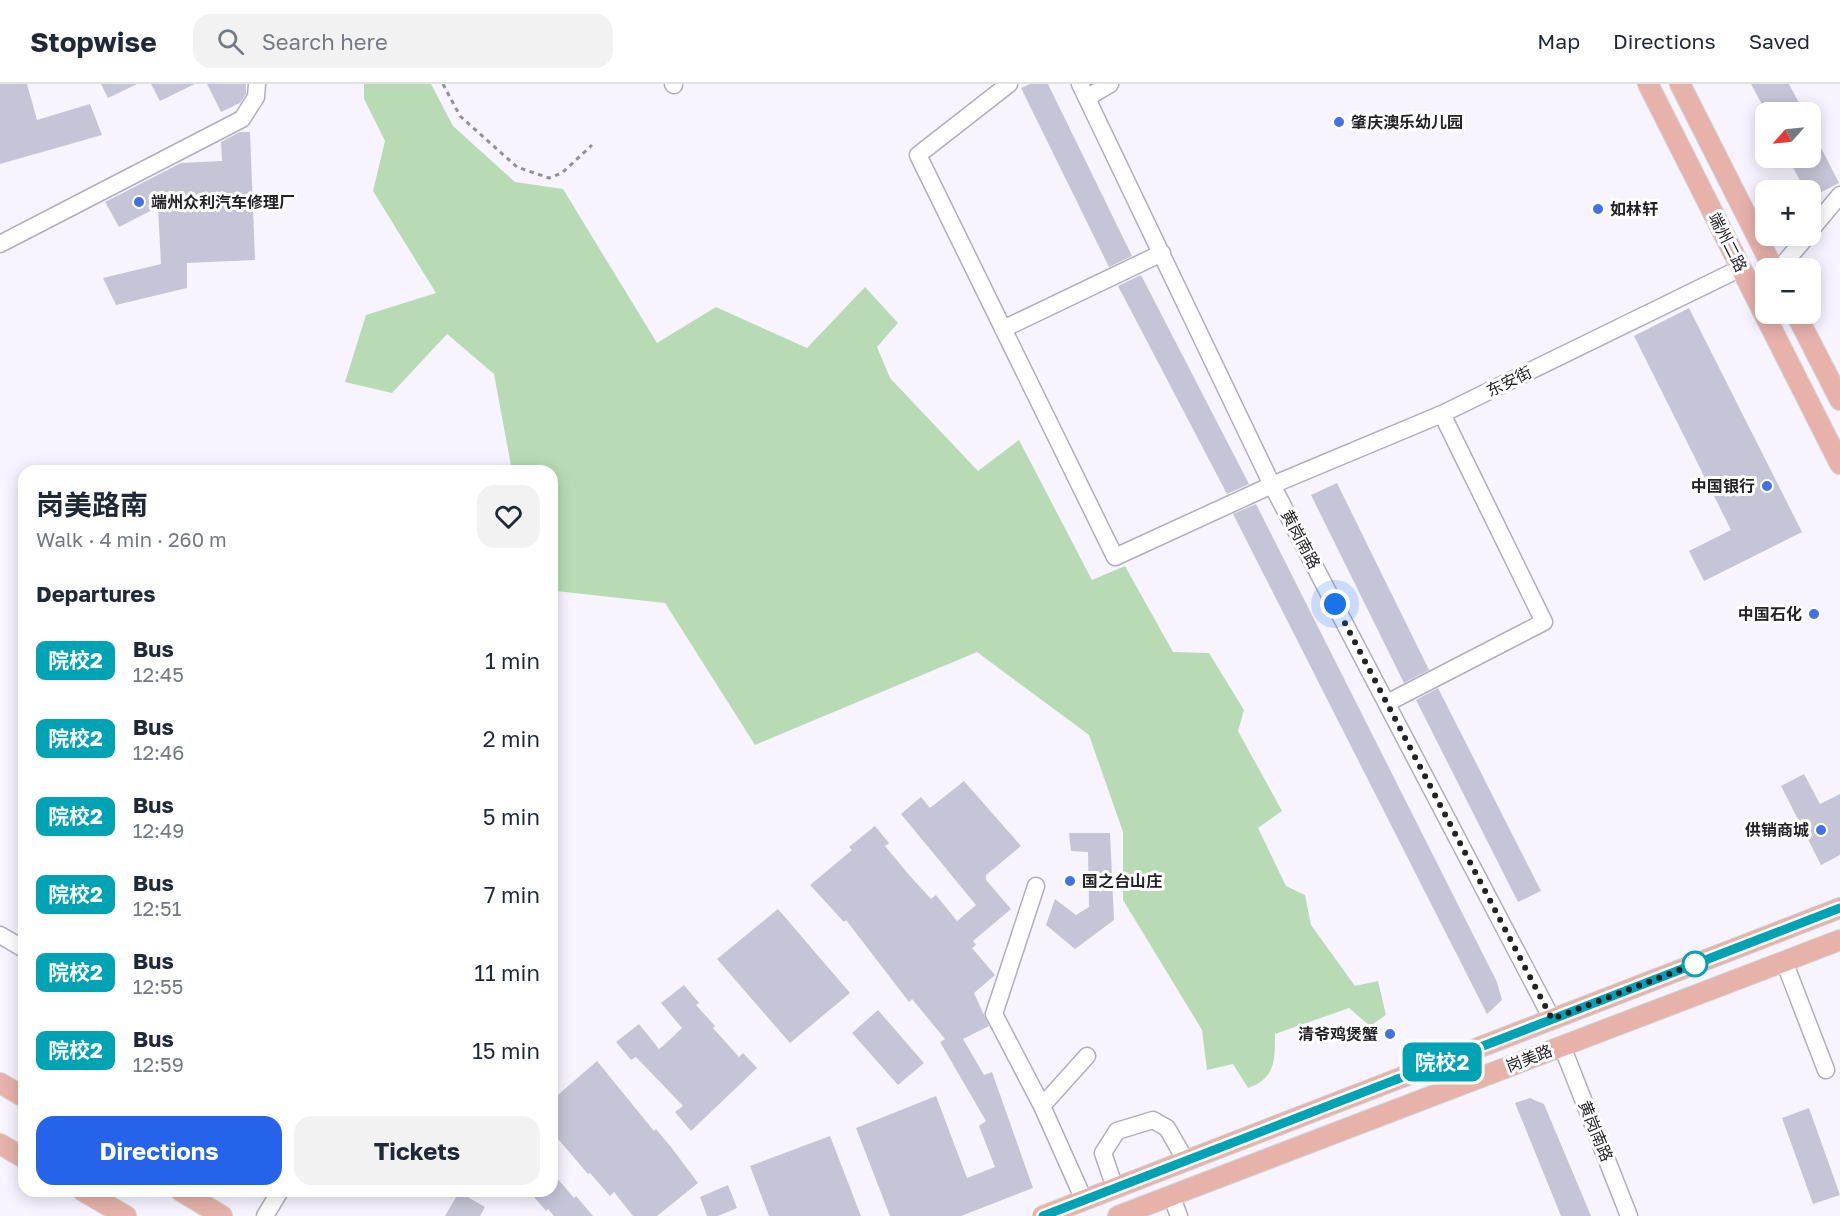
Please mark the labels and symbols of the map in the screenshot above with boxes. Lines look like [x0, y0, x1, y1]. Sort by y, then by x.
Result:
north arrow [1755, 102, 1821, 168]
place label: 肇庆澳乐幼儿园 [1351, 112, 1463, 132]
marker: 肇庆澳乐幼儿园 [1332, 115, 1346, 129]
place label: 端州众利汽车修理厂 [151, 192, 295, 212]
marker: 端州众利汽车修理厂 [132, 195, 146, 209]
place label: 如林轩 [1610, 199, 1658, 219]
marker: 如林轩 [1591, 202, 1605, 216]
street label: 端州二路 [1705, 209, 1751, 275]
street label: 东安街 [1483, 361, 1535, 401]
place label: 中国银行 [1691, 476, 1755, 496]
marker: 中国银行 [1760, 479, 1774, 493]
street label: 黄岗南路 [1277, 506, 1325, 572]
your location [1320, 589, 1350, 619]
place label: 中国石化 [1738, 604, 1802, 624]
marker: 中国石化 [1807, 607, 1821, 621]
place label: 供销商城 [1745, 820, 1809, 840]
marker: 供销商城 [1814, 823, 1828, 837]
place label: 国之台山庄 [1082, 871, 1162, 891]
marker: 国之台山庄 [1063, 874, 1077, 888]
unlabelled marker [1682, 951, 1708, 977]
place label: 清爷鸡煲蟹 [1298, 1024, 1378, 1044]
marker: 清爷鸡煲蟹 [1383, 1027, 1397, 1041]
street label: 岗美路 [1503, 1040, 1555, 1076]
line badge: 院校2 [1408, 1042, 1476, 1082]
street label: 黄岗南路 [1575, 1098, 1617, 1164]

